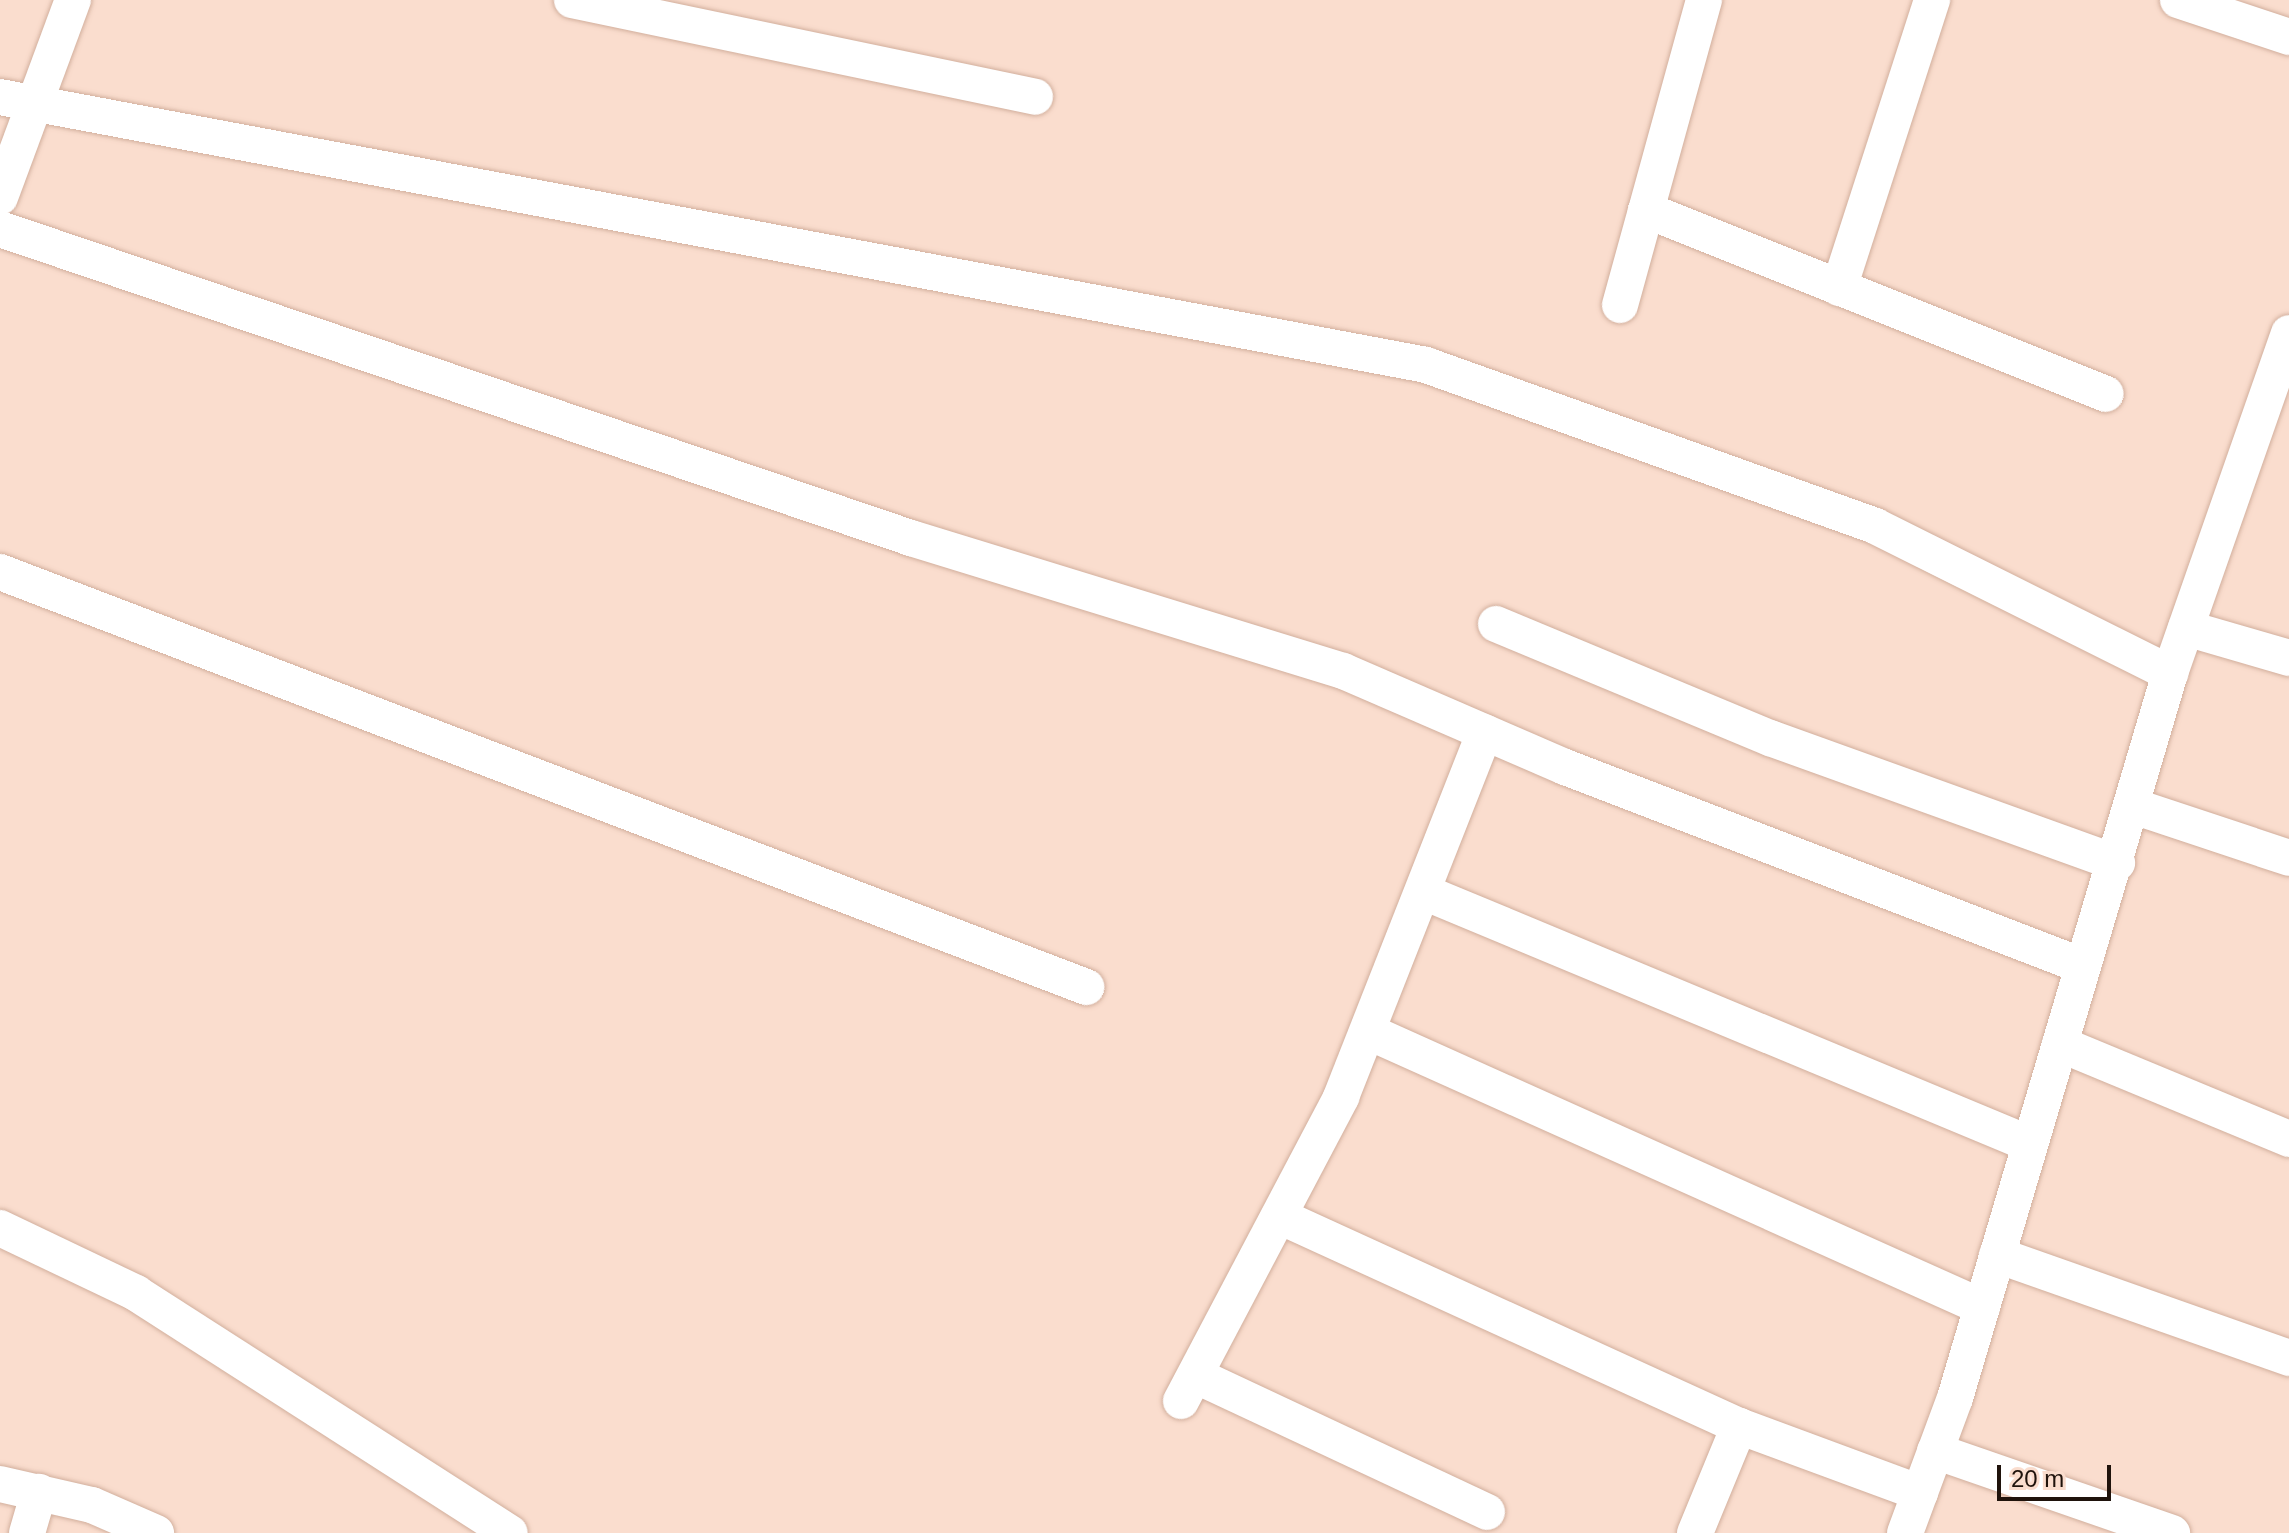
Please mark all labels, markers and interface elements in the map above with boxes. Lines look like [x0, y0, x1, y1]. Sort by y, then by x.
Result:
scale bar [2001, 1449, 2115, 1499]
text: 20 m [2011, 1465, 2064, 1492]

